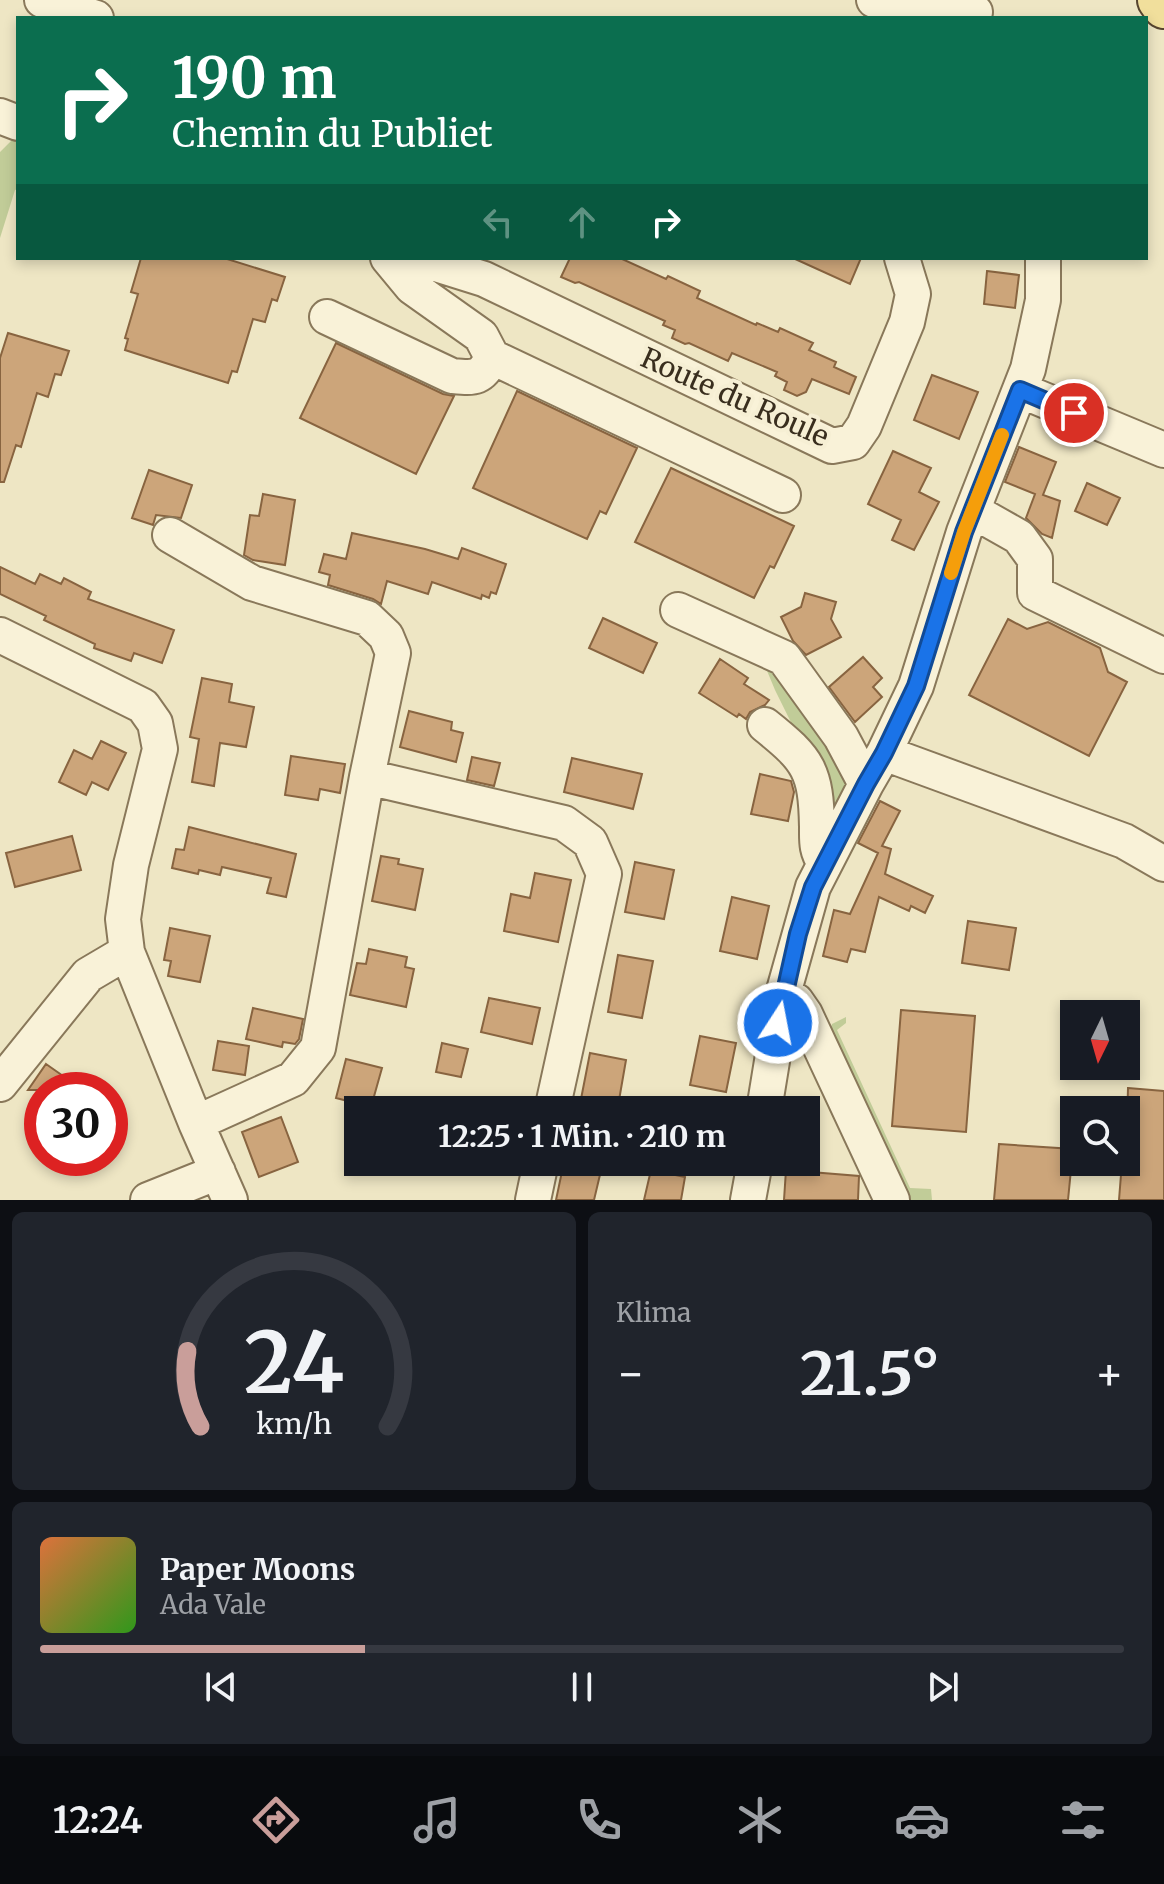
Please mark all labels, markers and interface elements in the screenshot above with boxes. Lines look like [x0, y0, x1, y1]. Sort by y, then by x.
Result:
text: 190 m [172, 43, 337, 113]
icon: right [40, 48, 144, 152]
text: Chemin du Publiet [172, 112, 492, 157]
icon: left [476, 200, 520, 244]
icon: ahead [560, 200, 604, 244]
icon: right [644, 200, 688, 244]
street label: Route du Roule [635, 340, 835, 454]
pin [1040, 379, 1108, 447]
icon: arrive [1052, 391, 1096, 435]
position arrow [736, 981, 820, 1065]
north arrow [1060, 1000, 1140, 1080]
map controls [1060, 1000, 1140, 1176]
speed limit sign: 30 [24, 1072, 128, 1176]
button: search [1060, 1096, 1140, 1176]
text: 12:25 · 1 Min. · 210 m [438, 1117, 726, 1155]
text: Klima [616, 1296, 691, 1329]
text: 24 [244, 1311, 344, 1416]
text: 21.5° [800, 1336, 940, 1411]
text: − [616, 1346, 645, 1401]
text: + [1095, 1346, 1124, 1401]
text: km/h [256, 1406, 332, 1442]
text: Paper Moons [160, 1550, 355, 1588]
text: Ada Vale [160, 1588, 266, 1621]
icon: previous [199, 1665, 243, 1709]
icon: pause [560, 1665, 604, 1709]
icon: next [921, 1665, 965, 1709]
icon: directions [248, 1792, 304, 1848]
icon: music [409, 1792, 465, 1848]
icon: phone [571, 1792, 627, 1848]
icon: climate [732, 1792, 788, 1848]
icon: car [894, 1792, 950, 1848]
icon: filters [1055, 1792, 1111, 1848]
text: 12:24 [53, 1798, 142, 1843]

